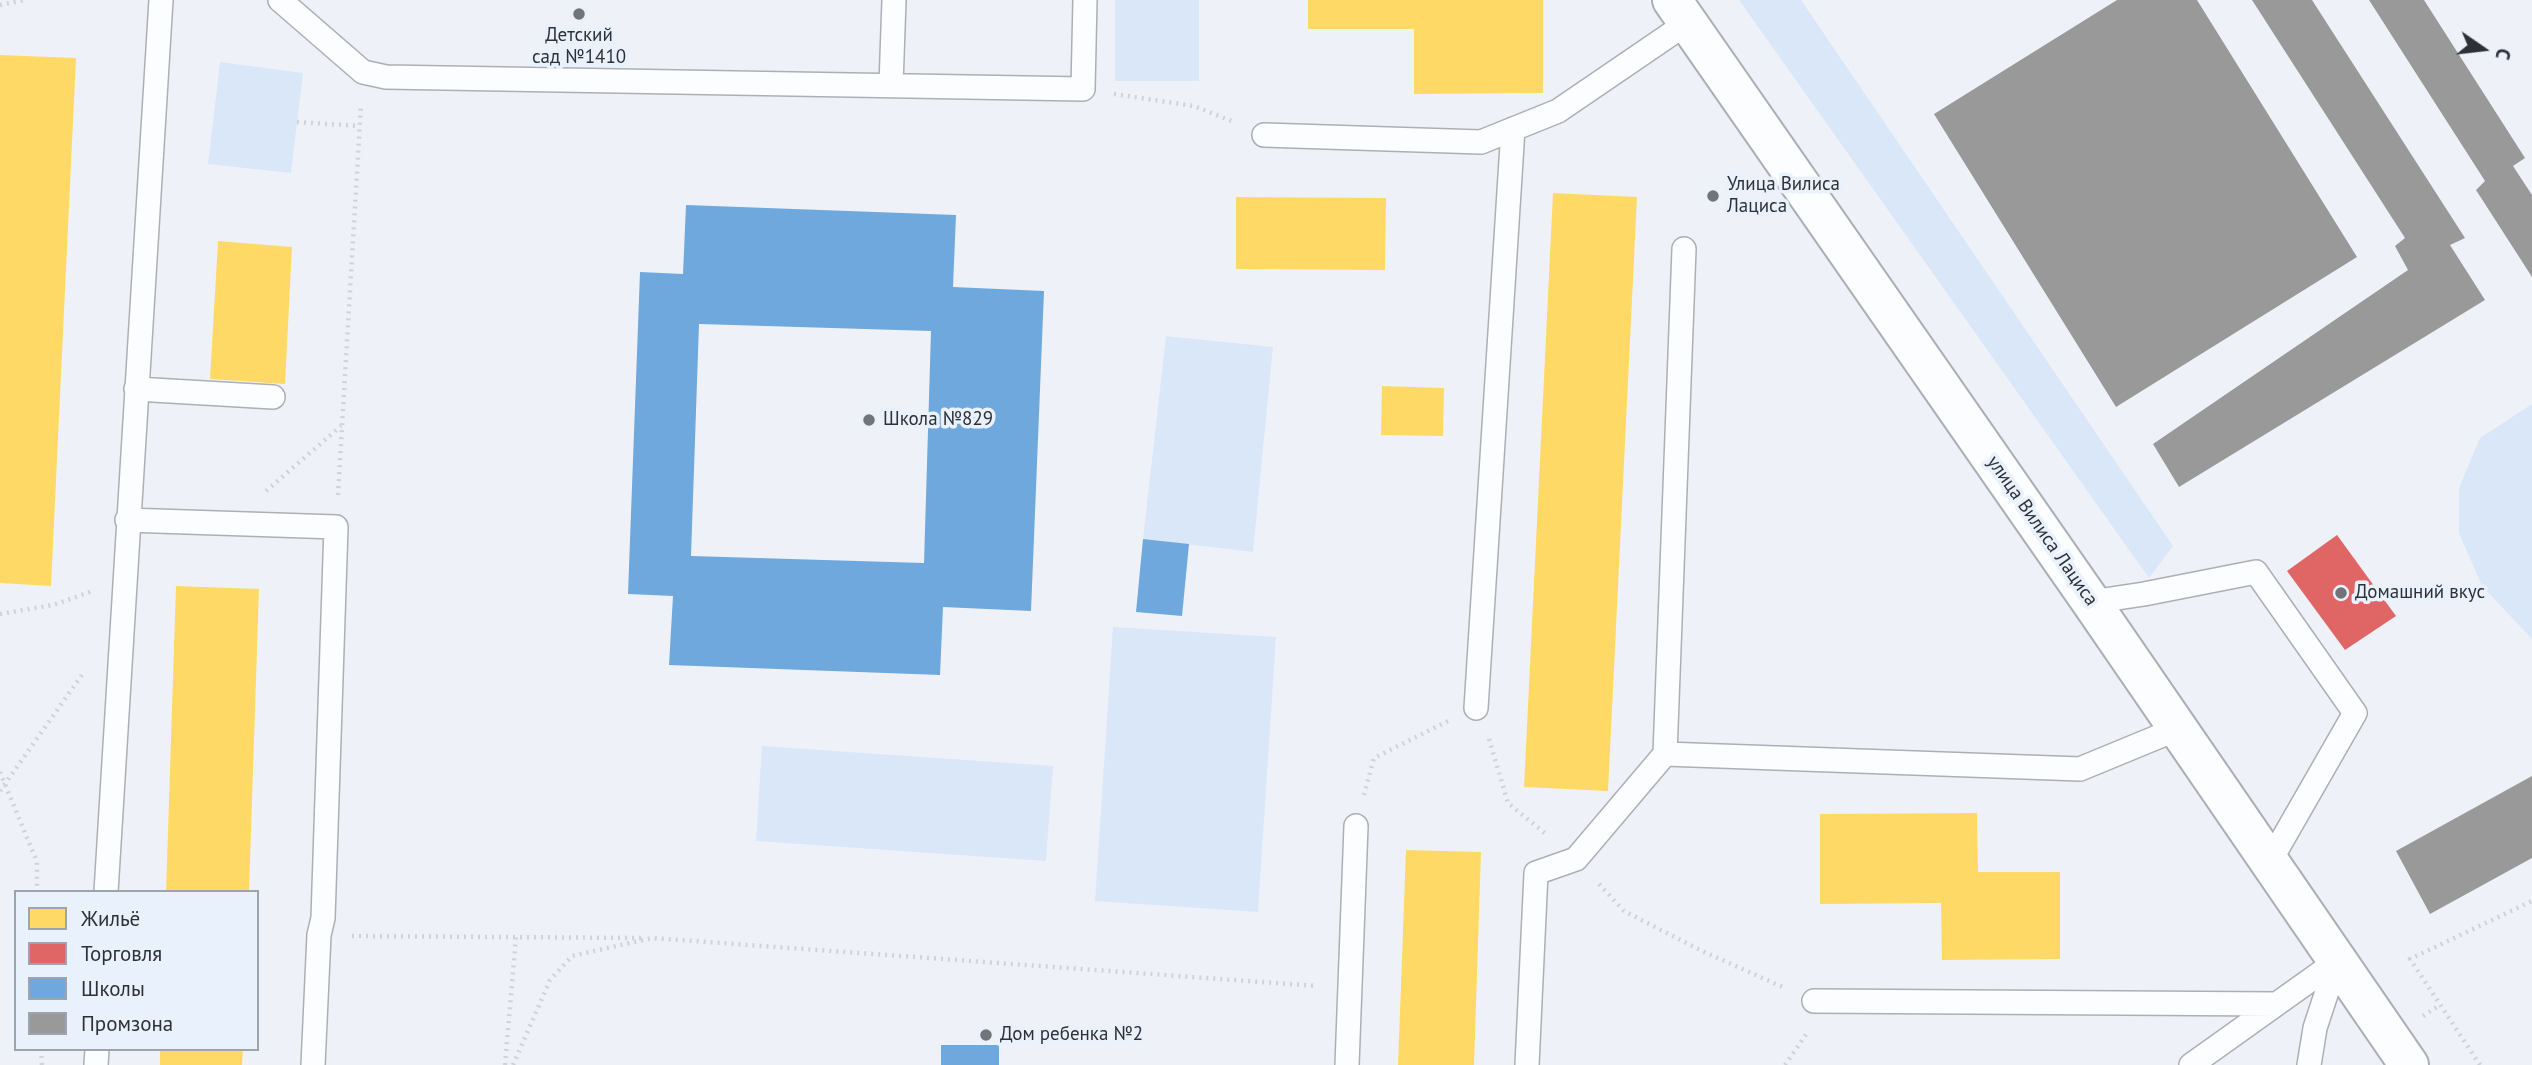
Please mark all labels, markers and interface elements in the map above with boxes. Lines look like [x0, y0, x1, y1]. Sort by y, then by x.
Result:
marker: Детский сад №1410 [571, 6, 587, 22]
north arrow [2448, 14, 2518, 84]
place label: Детский сад №1410 [532, 25, 626, 69]
text: С [2490, 46, 2516, 62]
place label: Улица Вилиса Лациса [1727, 174, 1840, 218]
marker: Улица Вилиса Лациса [1705, 188, 1721, 204]
place label: Школа №829 [883, 409, 993, 431]
marker: Школа №829 [861, 412, 877, 428]
street label: улица Вилиса Лациса [1982, 452, 2102, 610]
place label: Домашний вкус [2355, 582, 2485, 604]
marker: Домашний вкус [2333, 585, 2349, 601]
legend [14, 890, 259, 1051]
text: Жильё [81, 905, 140, 932]
text: Торговля [81, 940, 162, 967]
text: Школы [81, 975, 145, 1002]
text: Промзона [81, 1010, 173, 1037]
place label: Дом ребенка №2 [1000, 1024, 1143, 1046]
marker: Дом ребенка №2 [978, 1027, 994, 1043]

